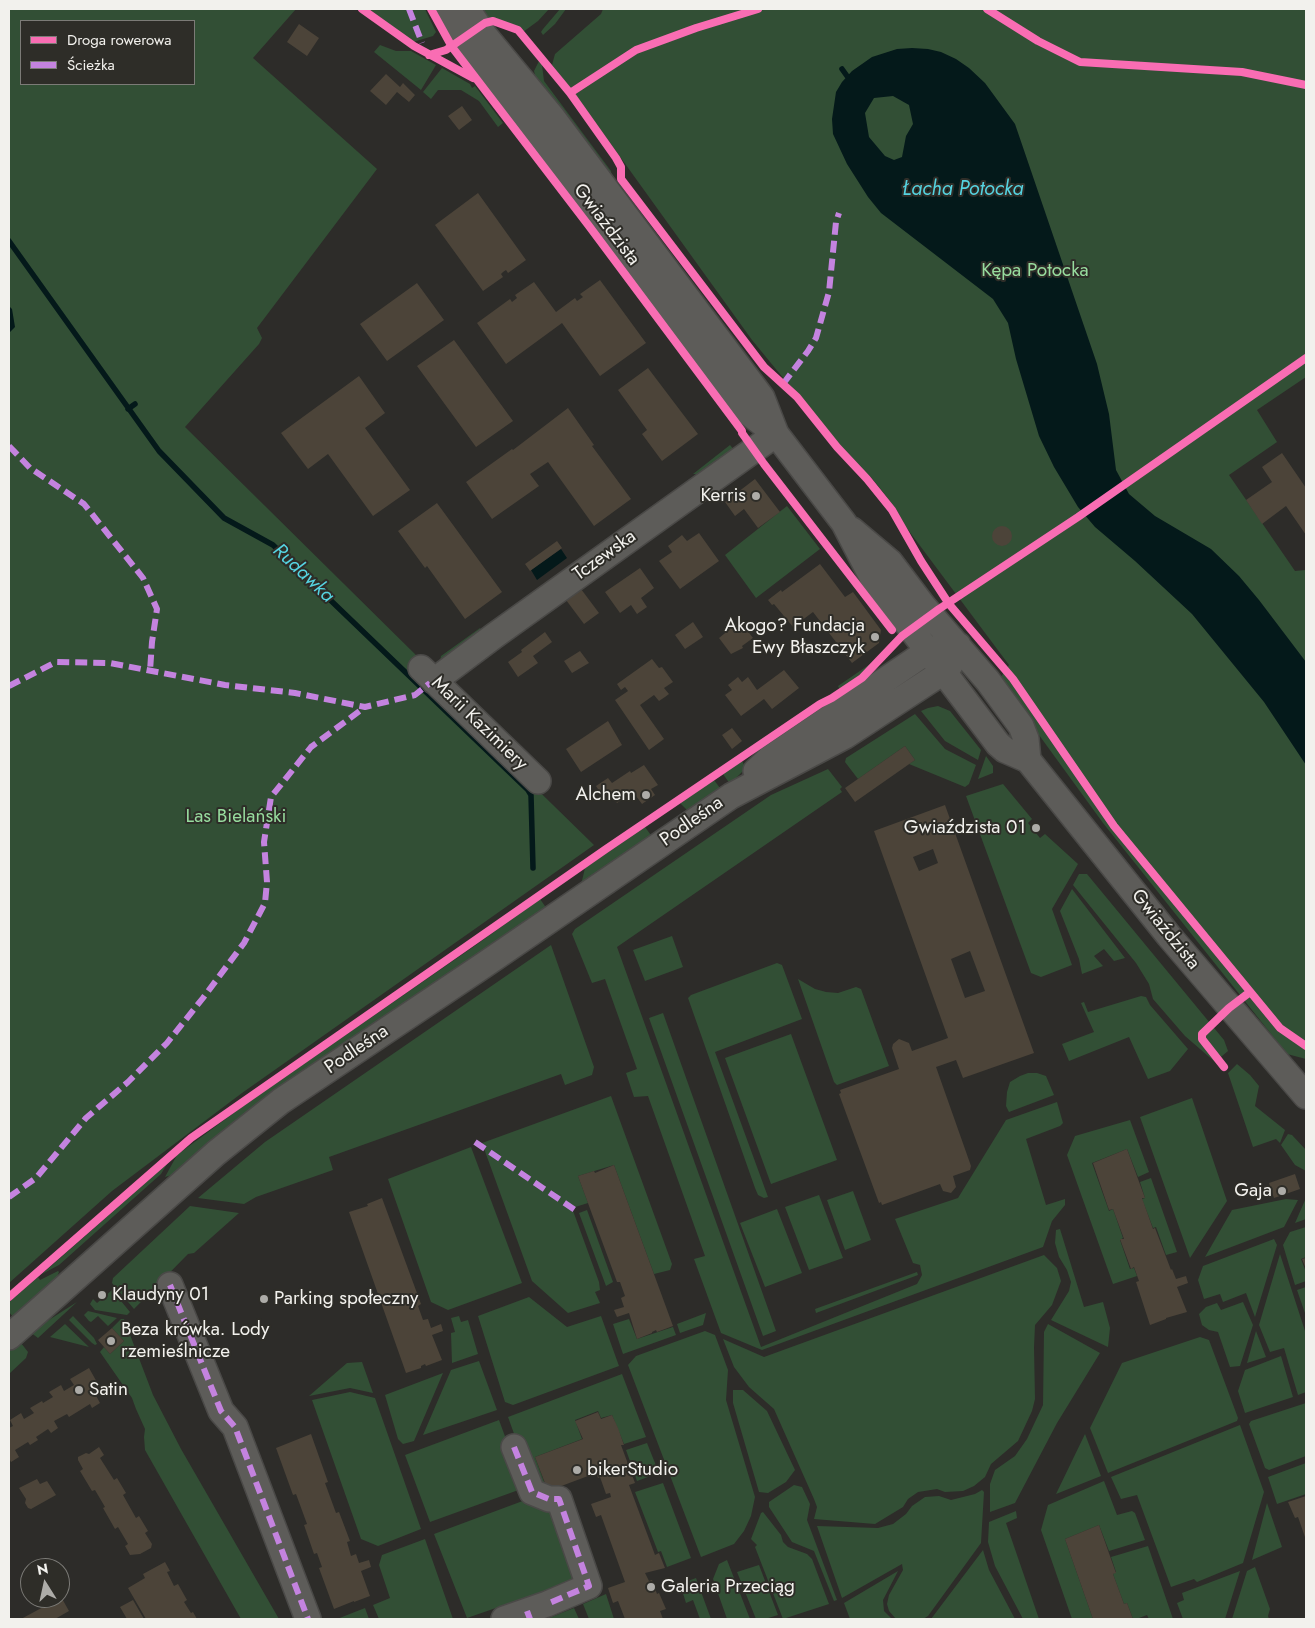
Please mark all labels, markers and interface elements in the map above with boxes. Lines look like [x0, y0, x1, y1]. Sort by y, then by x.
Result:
legend [20, 20, 195, 85]
text: Droga rowerowa [67, 29, 171, 51]
text: Ścieżka [67, 54, 115, 76]
water label: Łacha Potocka [902, 178, 1024, 202]
street label: Gwiaździsta [568, 180, 644, 270]
park label: Kępa Potocka [981, 260, 1089, 282]
place label: Kerris [700, 485, 746, 507]
marker: Kerris [750, 490, 762, 502]
street label: Tczewska [569, 526, 641, 586]
water label: Rudawka [267, 539, 339, 609]
place label: Akogo? Fundacja Ewy Błaszczyk [725, 615, 865, 659]
marker: Akogo? Fundacja Ewy Błaszczyk [869, 631, 881, 643]
street label: Marii Kazimiery [426, 672, 532, 776]
place label: Alchem [575, 784, 636, 806]
marker: Alchem [640, 789, 652, 801]
street label: Podleśna [656, 792, 728, 852]
park label: Las Bielański [186, 806, 286, 828]
place label: Gwiaździsta 01 [904, 817, 1026, 839]
marker: Gwiaździsta 01 [1030, 822, 1042, 834]
street label: Gwiaździsta [1126, 885, 1204, 975]
street label: Podleśna [321, 1020, 393, 1080]
place label: Gaja [1234, 1180, 1272, 1202]
marker: Gaja [1276, 1185, 1288, 1197]
place label: Klaudyny 01 [112, 1284, 209, 1306]
place label: Parking społeczny [274, 1288, 418, 1310]
marker: Klaudyny 01 [96, 1289, 108, 1301]
marker: Parking społeczny [258, 1293, 270, 1305]
place label: Beza krówka. Lody rzemieślnicze [121, 1319, 269, 1363]
marker: Beza krówka. Lody rzemieślnicze [105, 1335, 117, 1347]
place label: Satin [89, 1379, 128, 1401]
marker: Satin [73, 1384, 85, 1396]
place label: bikerStudio [587, 1459, 678, 1481]
marker: bikerStudio [571, 1464, 583, 1476]
north arrow [20, 1558, 70, 1608]
text: N [35, 1558, 50, 1580]
place label: Galeria Przeciąg [661, 1576, 795, 1598]
marker: Galeria Przeciąg [645, 1581, 657, 1593]

